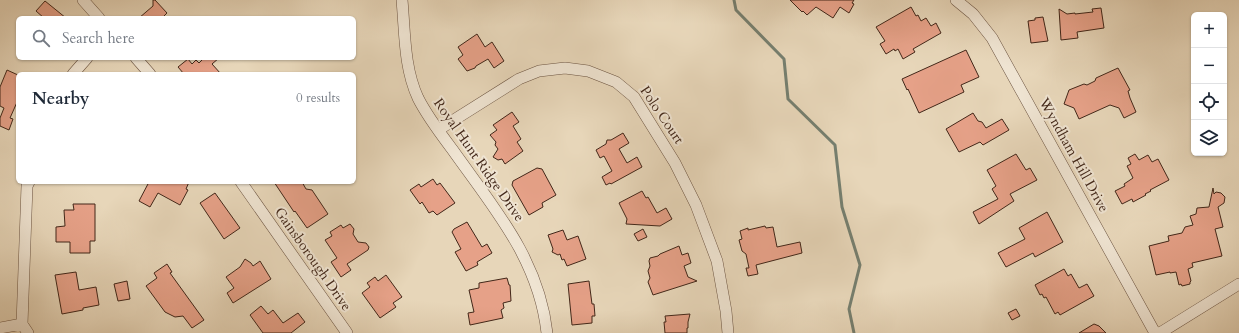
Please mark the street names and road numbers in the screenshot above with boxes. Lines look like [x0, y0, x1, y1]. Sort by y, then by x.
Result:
street label: Polo Court [636, 82, 689, 148]
street label: Wyndham Hill Drive [1034, 94, 1113, 216]
street label: Royal Hunt Ridge Drive [429, 95, 529, 225]
street label: Gainsborough Drive [270, 203, 356, 315]

